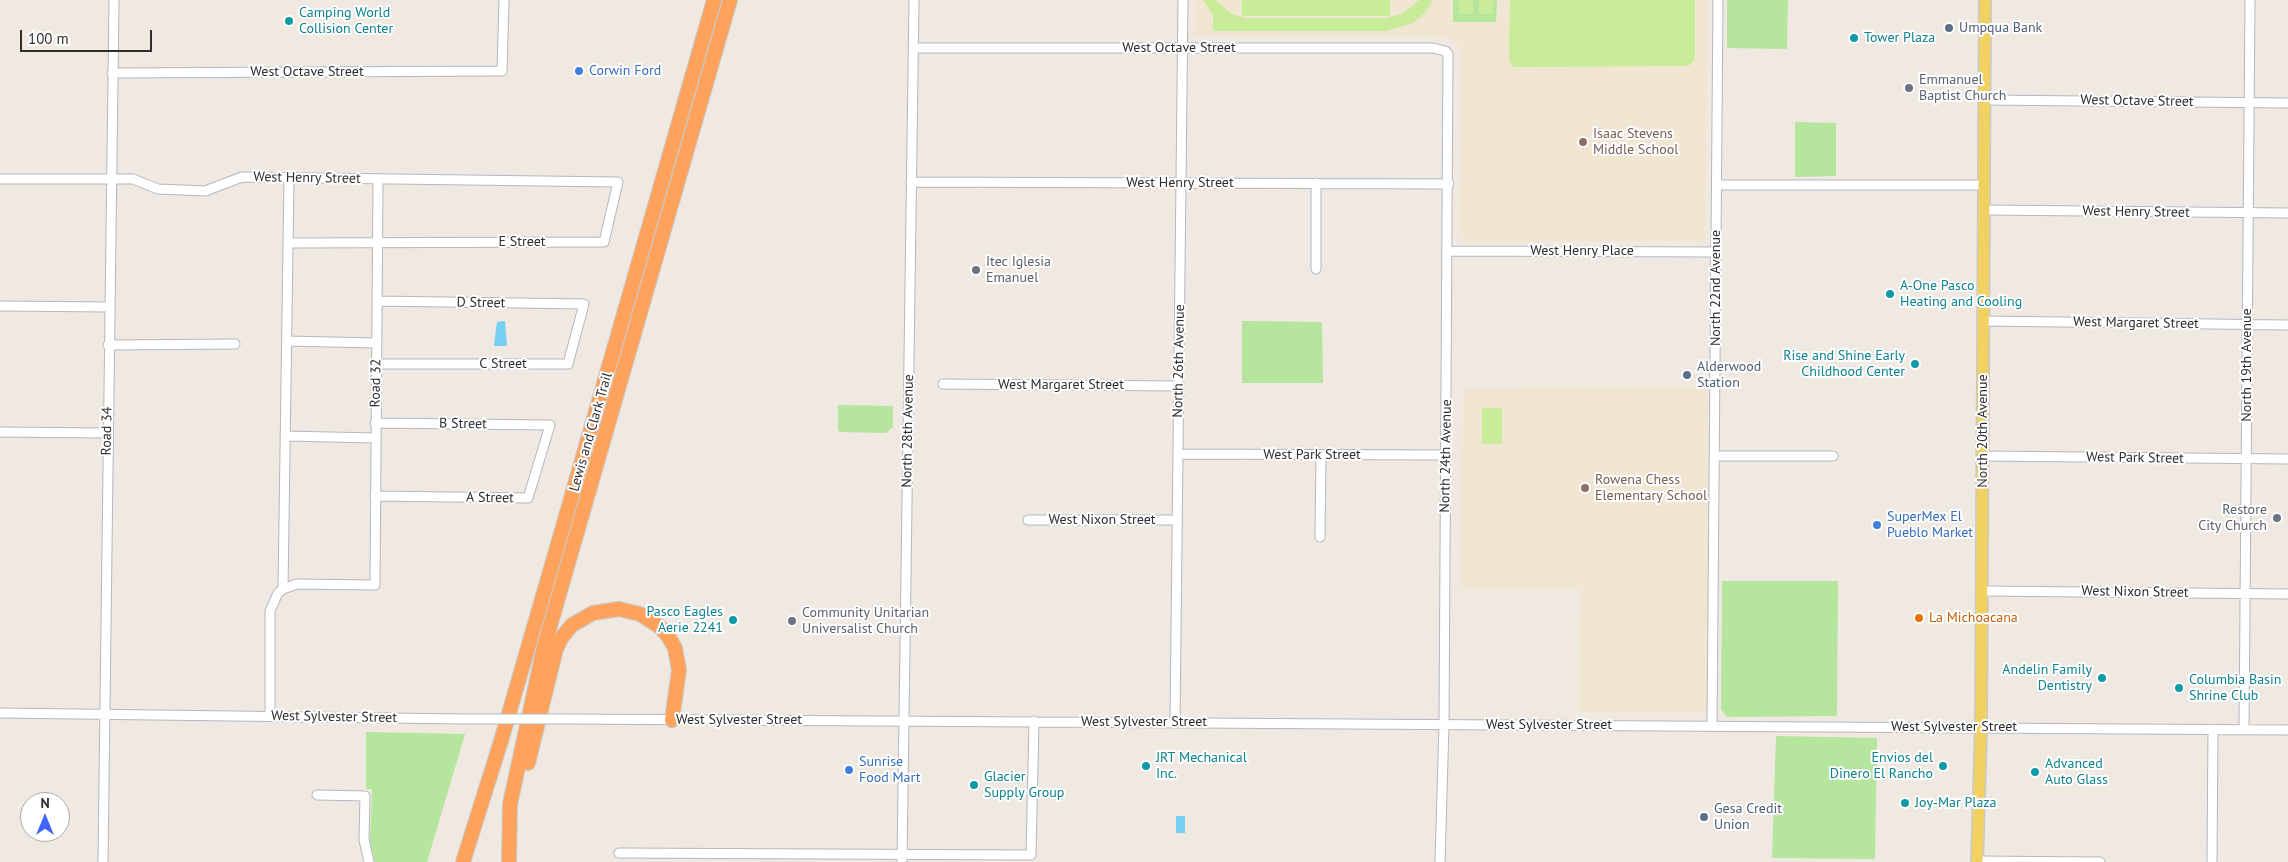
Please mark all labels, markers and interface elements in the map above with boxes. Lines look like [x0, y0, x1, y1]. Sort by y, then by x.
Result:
place label: Camping World Collision Center [299, 5, 393, 38]
marker: Camping World Collision Center [283, 15, 295, 27]
scale bar [22, 20, 155, 52]
place label: Umpqua Bank [1959, 20, 2042, 36]
marker: Umpqua Bank [1943, 22, 1955, 34]
text: 100 m [28, 29, 69, 48]
place label: Tower Plaza [1864, 30, 1935, 46]
marker: Tower Plaza [1848, 32, 1860, 44]
street label: West Octave Street [1122, 40, 1236, 56]
place label: Corwin Ford [589, 63, 661, 79]
street label: West Octave Street [250, 64, 364, 80]
marker: Corwin Ford [573, 65, 585, 77]
place label: Emmanuel Baptist Church [1919, 72, 2006, 104]
marker: Emmanuel Baptist Church [1903, 82, 1915, 94]
street label: West Octave Street [2080, 92, 2194, 110]
place label: Isaac Stevens Middle School [1593, 126, 1678, 158]
marker: Isaac Stevens Middle School [1577, 136, 1589, 148]
street label: West Henry Street [253, 169, 361, 187]
street label: West Henry Street [1126, 175, 1234, 191]
street label: West Henry Street [2082, 203, 2190, 221]
street label: North 22nd Avenue [1708, 230, 1724, 346]
street label: E Street [499, 234, 545, 250]
street label: West Henry Place [1530, 243, 1634, 259]
place label: Itec Iglesia Emanuel [986, 254, 1051, 286]
marker: Itec Iglesia Emanuel [970, 264, 982, 276]
place label: A-One Pasco Heating and Cooling [1900, 278, 2022, 310]
marker: A-One Pasco Heating and Cooling [1884, 288, 1896, 300]
street label: D Street [457, 294, 505, 312]
street label: North 26th Avenue [1170, 304, 1188, 418]
street label: North 19th Avenue [2239, 308, 2255, 422]
street label: West Margaret Street [2073, 314, 2199, 332]
place label: Rise and Shine Early Childhood Center [1783, 348, 1905, 381]
street label: C Street [479, 356, 527, 372]
marker: Rise and Shine Early Childhood Center [1909, 358, 1921, 370]
street label: Road 32 [367, 359, 385, 407]
place label: Alderwood Station [1697, 359, 1761, 392]
marker: Alderwood Station [1681, 369, 1693, 381]
street label: Lewis and Clark Trail [566, 371, 616, 493]
street label: North 28th Avenue [899, 374, 917, 488]
street label: North 20th Avenue [1975, 374, 1991, 488]
street label: West Margaret Street [998, 377, 1124, 393]
street label: North 24th Avenue [1437, 399, 1455, 513]
street label: Road 34 [98, 407, 116, 455]
street label: B Street [439, 415, 487, 433]
street label: West Park Street [1263, 447, 1361, 463]
street label: West Park Street [2086, 449, 2184, 467]
place label: Rowena Chess Elementary School [1595, 472, 1707, 504]
marker: Rowena Chess Elementary School [1579, 482, 1591, 494]
street label: A Street [466, 489, 514, 507]
place label: Restore City Church [2198, 502, 2267, 534]
place label: SuperMex El Pueblo Market [1887, 509, 1973, 542]
street label: West Nixon Street [1048, 512, 1156, 528]
marker: Restore City Church [2271, 512, 2283, 524]
marker: SuperMex El Pueblo Market [1871, 519, 1883, 531]
street label: West Nixon Street [2081, 583, 2189, 601]
place label: Pasco Eagles Aerie 2241 [647, 604, 723, 636]
place label: Community Unitarian Universalist Church [802, 605, 929, 638]
place label: La Michoacana [1929, 610, 2018, 626]
marker: La Michoacana [1913, 612, 1925, 624]
marker: Pasco Eagles Aerie 2241 [727, 614, 739, 626]
marker: Community Unitarian Universalist Church [786, 615, 798, 627]
place label: Andelin Family Dentistry [2002, 662, 2092, 694]
marker: Andelin Family Dentistry [2096, 672, 2108, 684]
place label: Columbia Basin Shrine Club [2189, 672, 2281, 704]
marker: Columbia Basin Shrine Club [2173, 682, 2185, 694]
street label: West Sylvester Street [271, 708, 397, 726]
street label: West Sylvester Street [676, 712, 802, 728]
street label: West Sylvester Street [1081, 714, 1207, 730]
street label: West Sylvester Street [1486, 717, 1612, 733]
street label: West Sylvester Street [1891, 719, 2017, 735]
place label: JRT Mechanical Inc. [1156, 750, 1247, 782]
place label: Envios del Dinero El Rancho [1830, 750, 1933, 782]
place label: Sunrise Food Mart [859, 754, 920, 786]
place label: Advanced Auto Glass [2045, 756, 2108, 789]
marker: JRT Mechanical Inc. [1140, 760, 1152, 772]
marker: Envios del Dinero El Rancho [1937, 760, 1949, 772]
marker: Sunrise Food Mart [843, 764, 855, 776]
marker: Advanced Auto Glass [2029, 766, 2041, 778]
place label: Glacier Supply Group [984, 769, 1064, 802]
marker: Glacier Supply Group [968, 779, 980, 791]
north arrow [20, 792, 70, 842]
text: N [40, 794, 50, 812]
place label: Joy-Mar Plaza [1915, 795, 1997, 811]
marker: Joy-Mar Plaza [1899, 797, 1911, 809]
place label: Gesa Credit Union [1714, 801, 1782, 834]
marker: Gesa Credit Union [1698, 811, 1710, 823]

